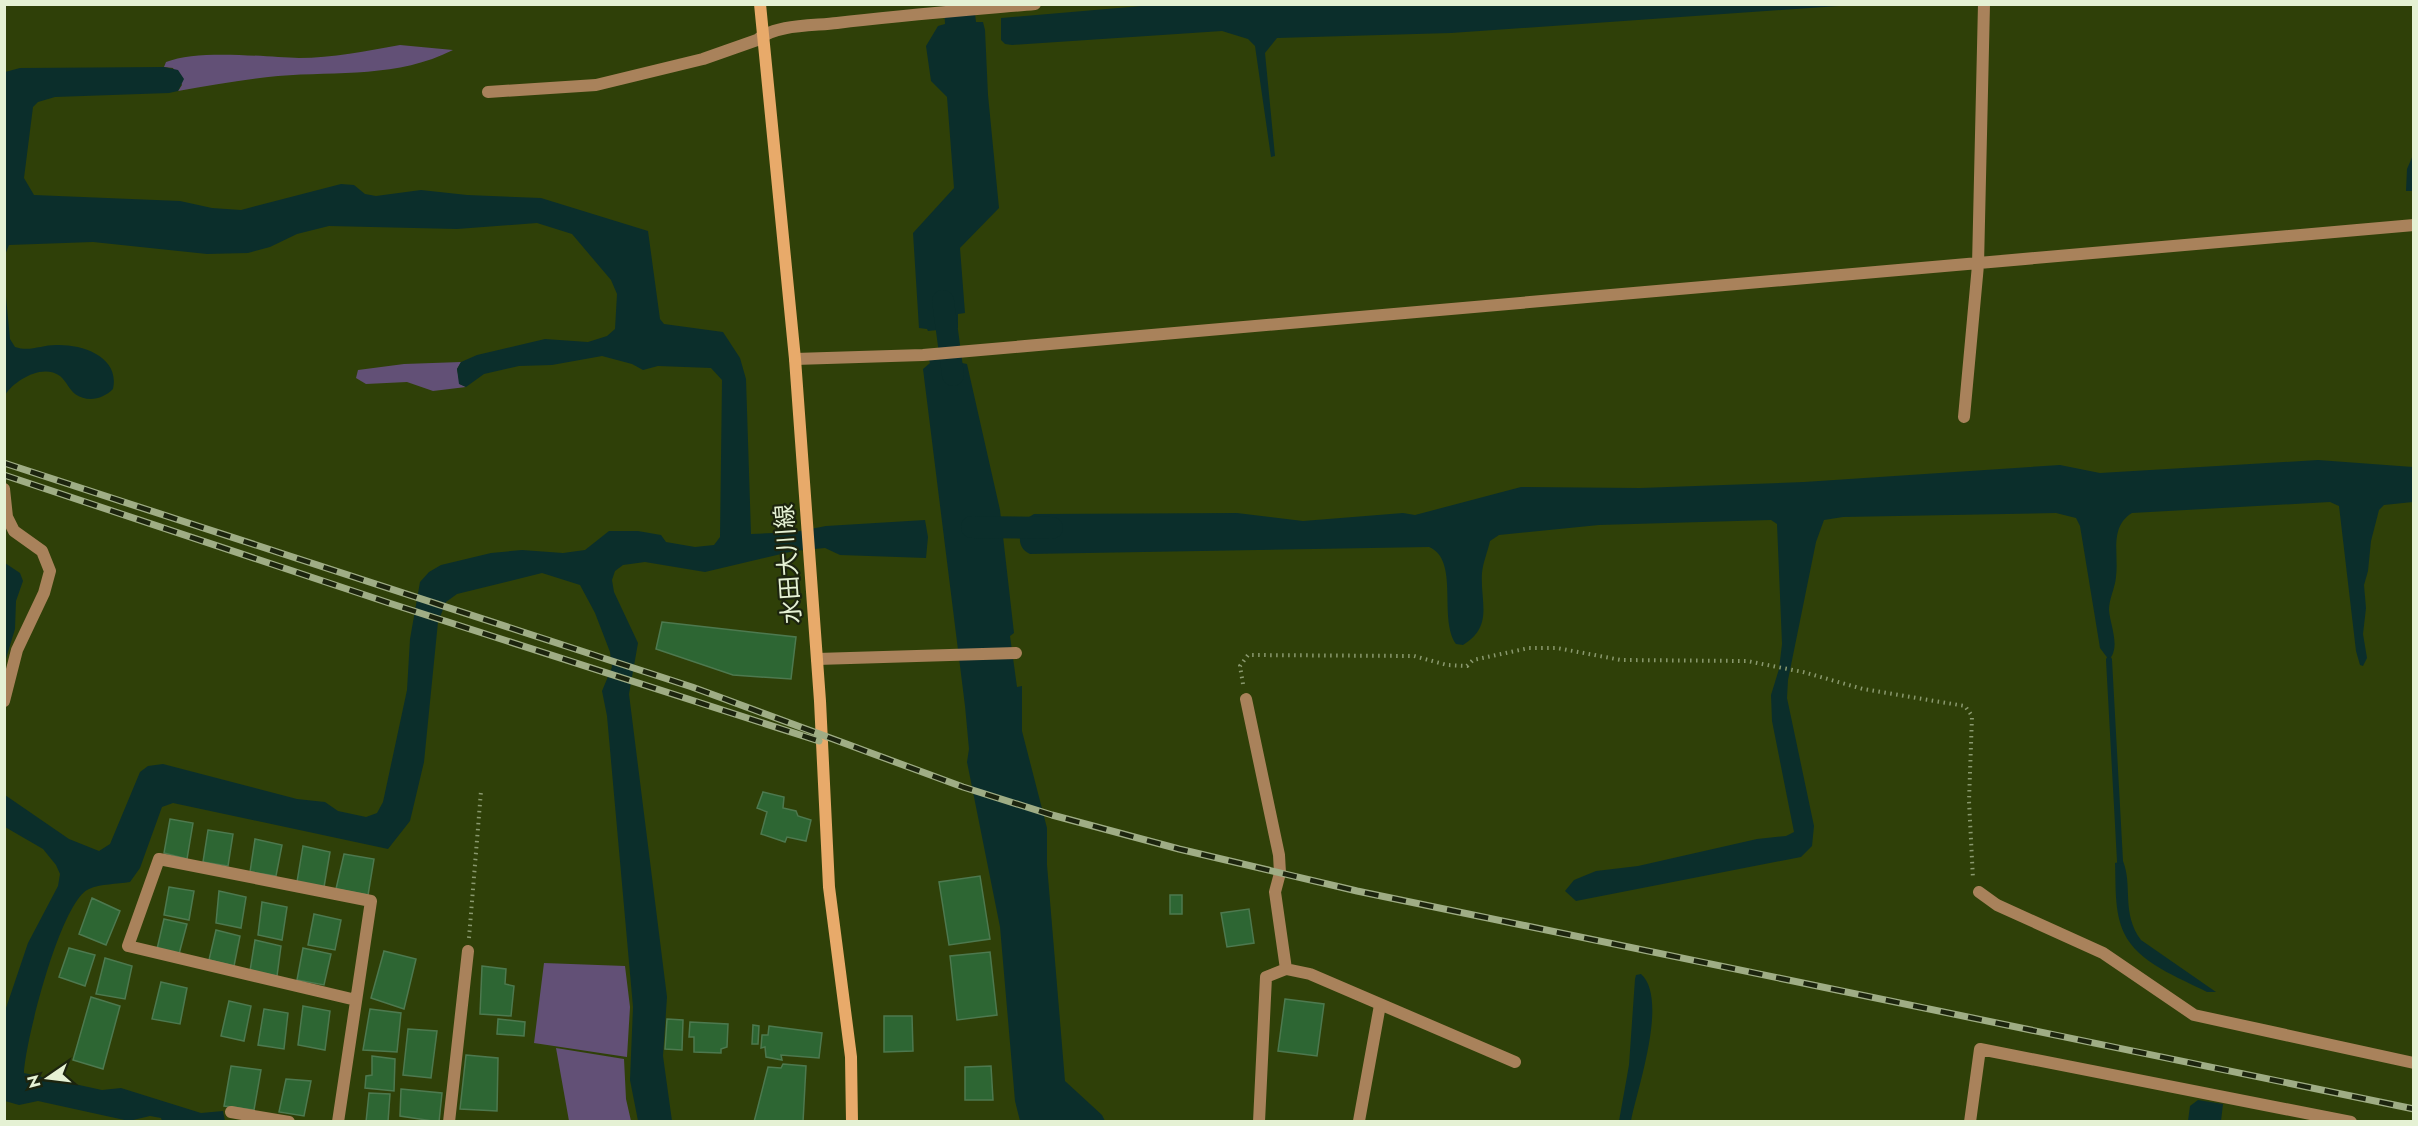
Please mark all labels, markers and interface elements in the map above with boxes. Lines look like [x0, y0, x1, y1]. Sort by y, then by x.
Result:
street label: 水田大川線 [766, 503, 809, 625]
north arrow [18, 1048, 78, 1108]
text: N [21, 1073, 47, 1090]

